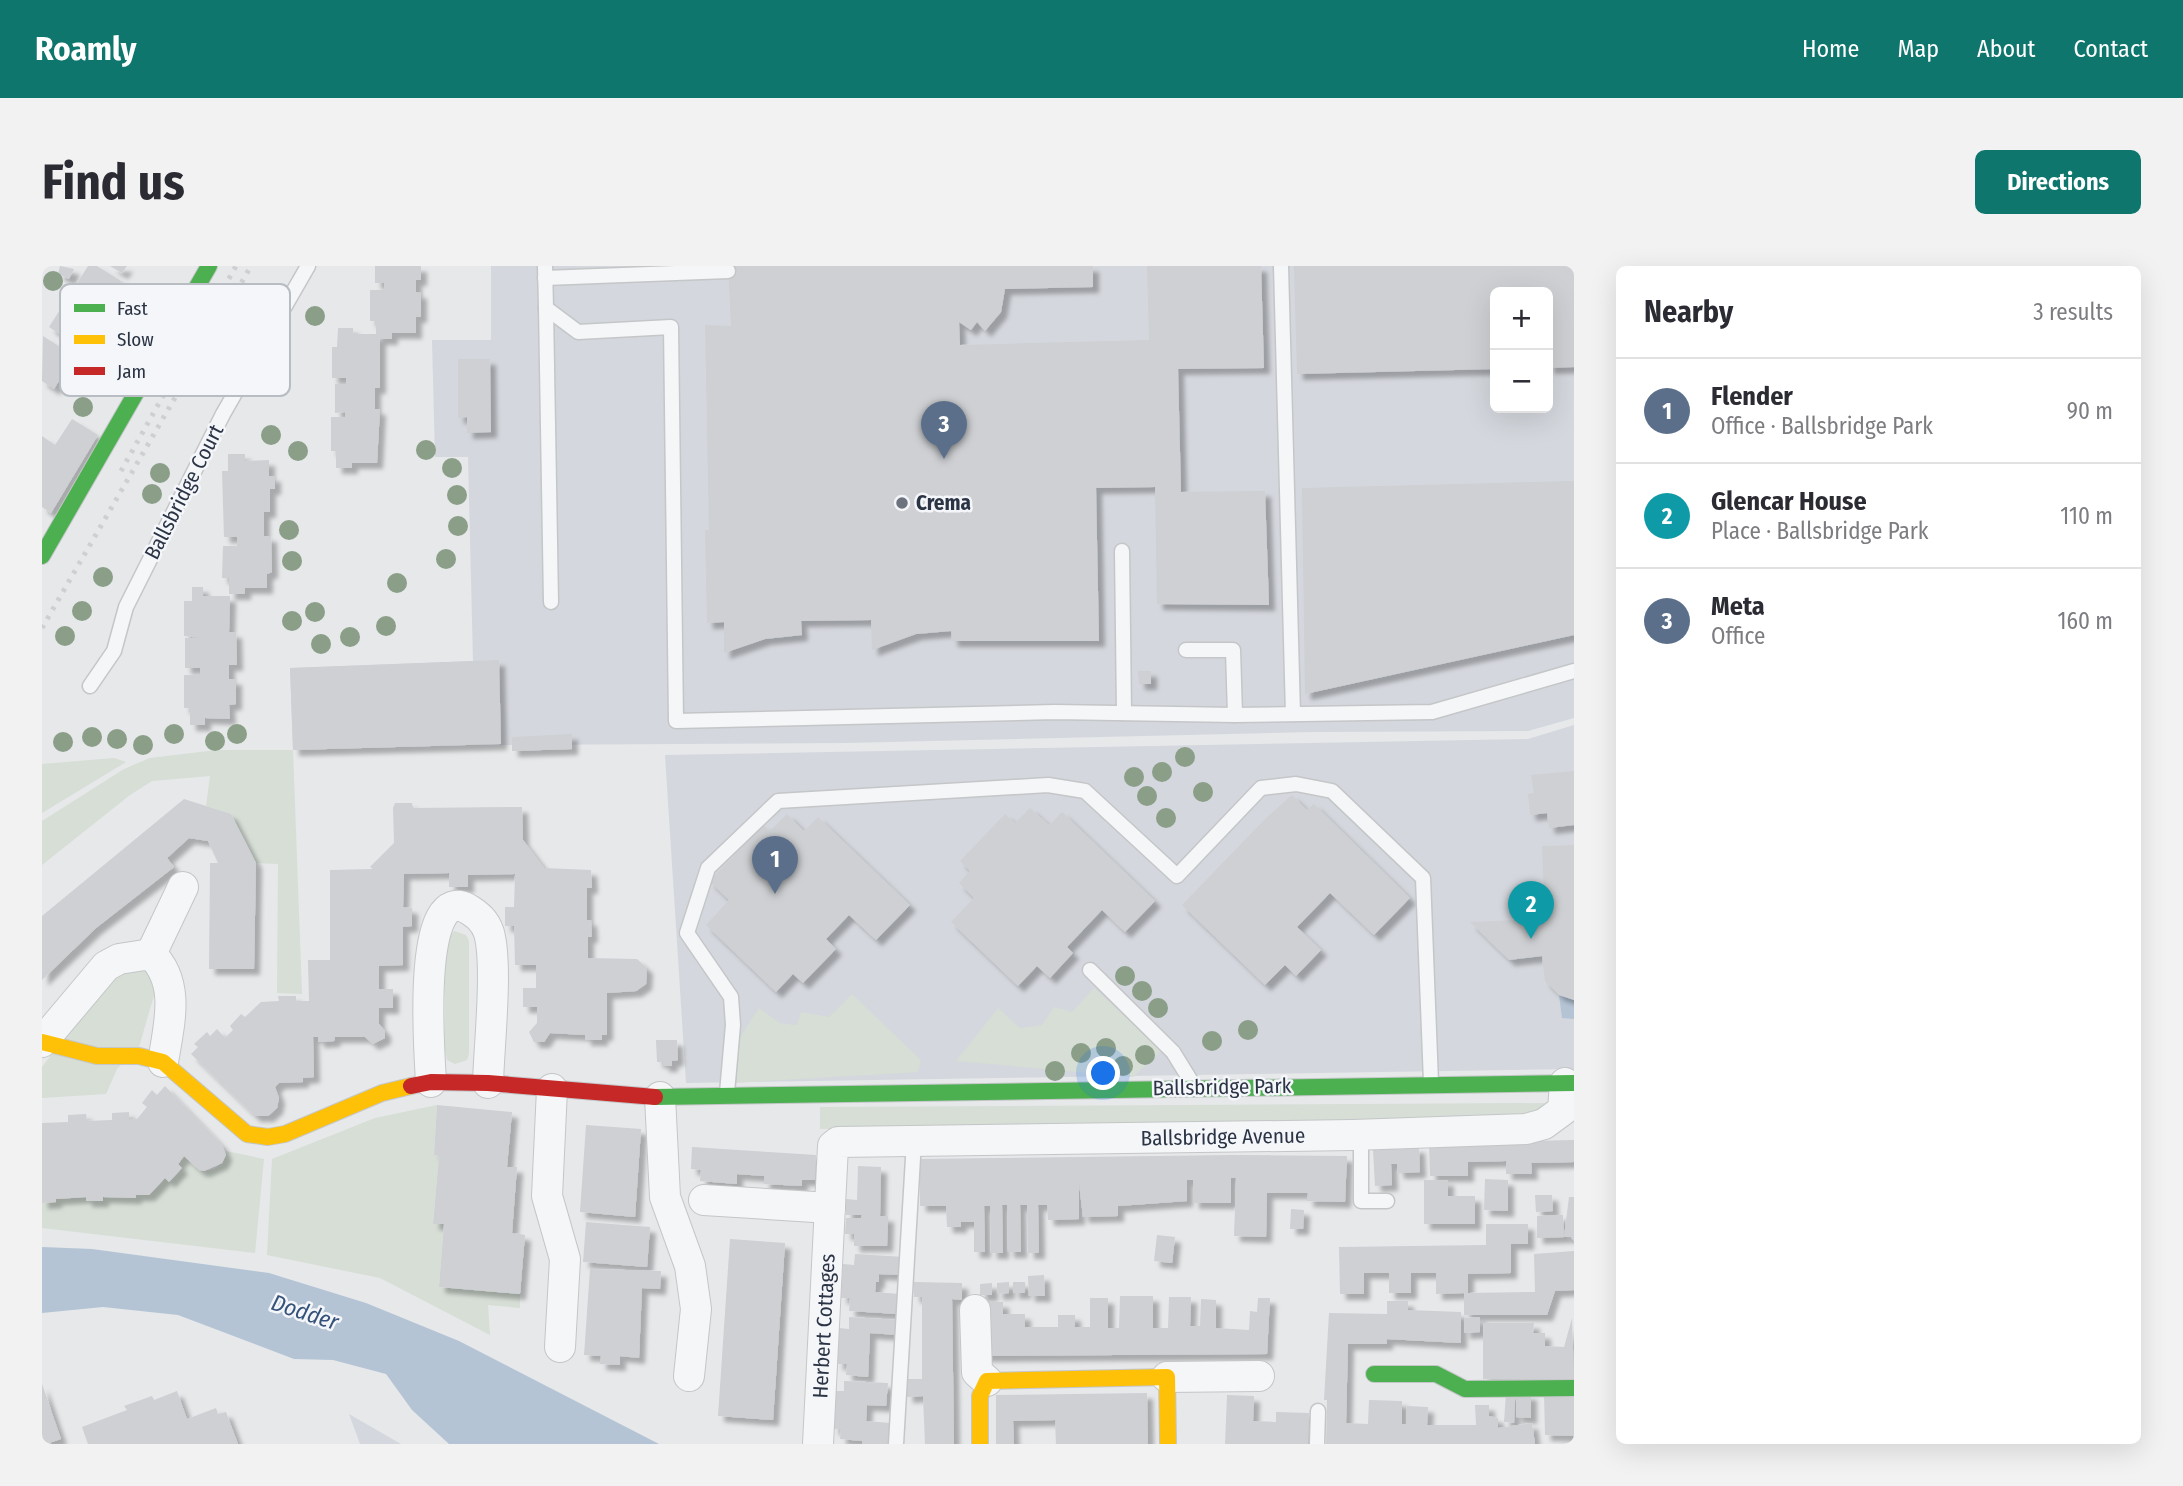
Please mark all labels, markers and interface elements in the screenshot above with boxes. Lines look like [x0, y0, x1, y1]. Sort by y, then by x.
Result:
text: Roamly [35, 29, 136, 69]
text: Home [1802, 35, 1859, 63]
text: Map [1897, 35, 1939, 63]
text: About [1977, 35, 2035, 63]
text: Contact [2073, 35, 2148, 63]
button: Directions [1975, 150, 2141, 214]
text: Find us [42, 153, 185, 212]
legend [60, 284, 290, 396]
map controls [1490, 287, 1553, 413]
button: + [1490, 287, 1553, 350]
text: Nearby [1644, 294, 1733, 330]
text: Fast [117, 297, 148, 320]
text: 3 results [2033, 298, 2113, 326]
text: Slow [117, 328, 154, 351]
button: − [1490, 350, 1553, 413]
text: Jam [117, 360, 146, 383]
text: Flender [1711, 381, 1793, 412]
text: 1 [1662, 397, 1672, 425]
text: 90 m [2067, 397, 2113, 425]
pin: 3 [921, 401, 967, 459]
text: Office · Ballsbridge Park [1711, 412, 1933, 440]
street label: Ballsbridge Court [139, 420, 229, 564]
text: Glencar House [1711, 486, 1867, 517]
place label: Crema [916, 490, 971, 516]
marker: Crema [894, 495, 910, 511]
text: 2 [1662, 502, 1672, 530]
text: 110 m [2060, 502, 2113, 530]
text: Place · Ballsbridge Park [1711, 517, 1929, 545]
text: Meta [1711, 591, 1765, 622]
text: 3 [1662, 607, 1672, 635]
text: 160 m [2058, 607, 2113, 635]
text: Office [1711, 622, 1765, 650]
pin: 1 [752, 836, 798, 894]
pin: 2 [1508, 881, 1554, 939]
your location [1086, 1056, 1120, 1090]
street label: Ballsbridge Park [1152, 1073, 1292, 1101]
street label: Ballsbridge Avenue [1140, 1123, 1306, 1151]
street label: Herbert Cottages [807, 1253, 841, 1399]
water label: Dodder [268, 1288, 343, 1336]

